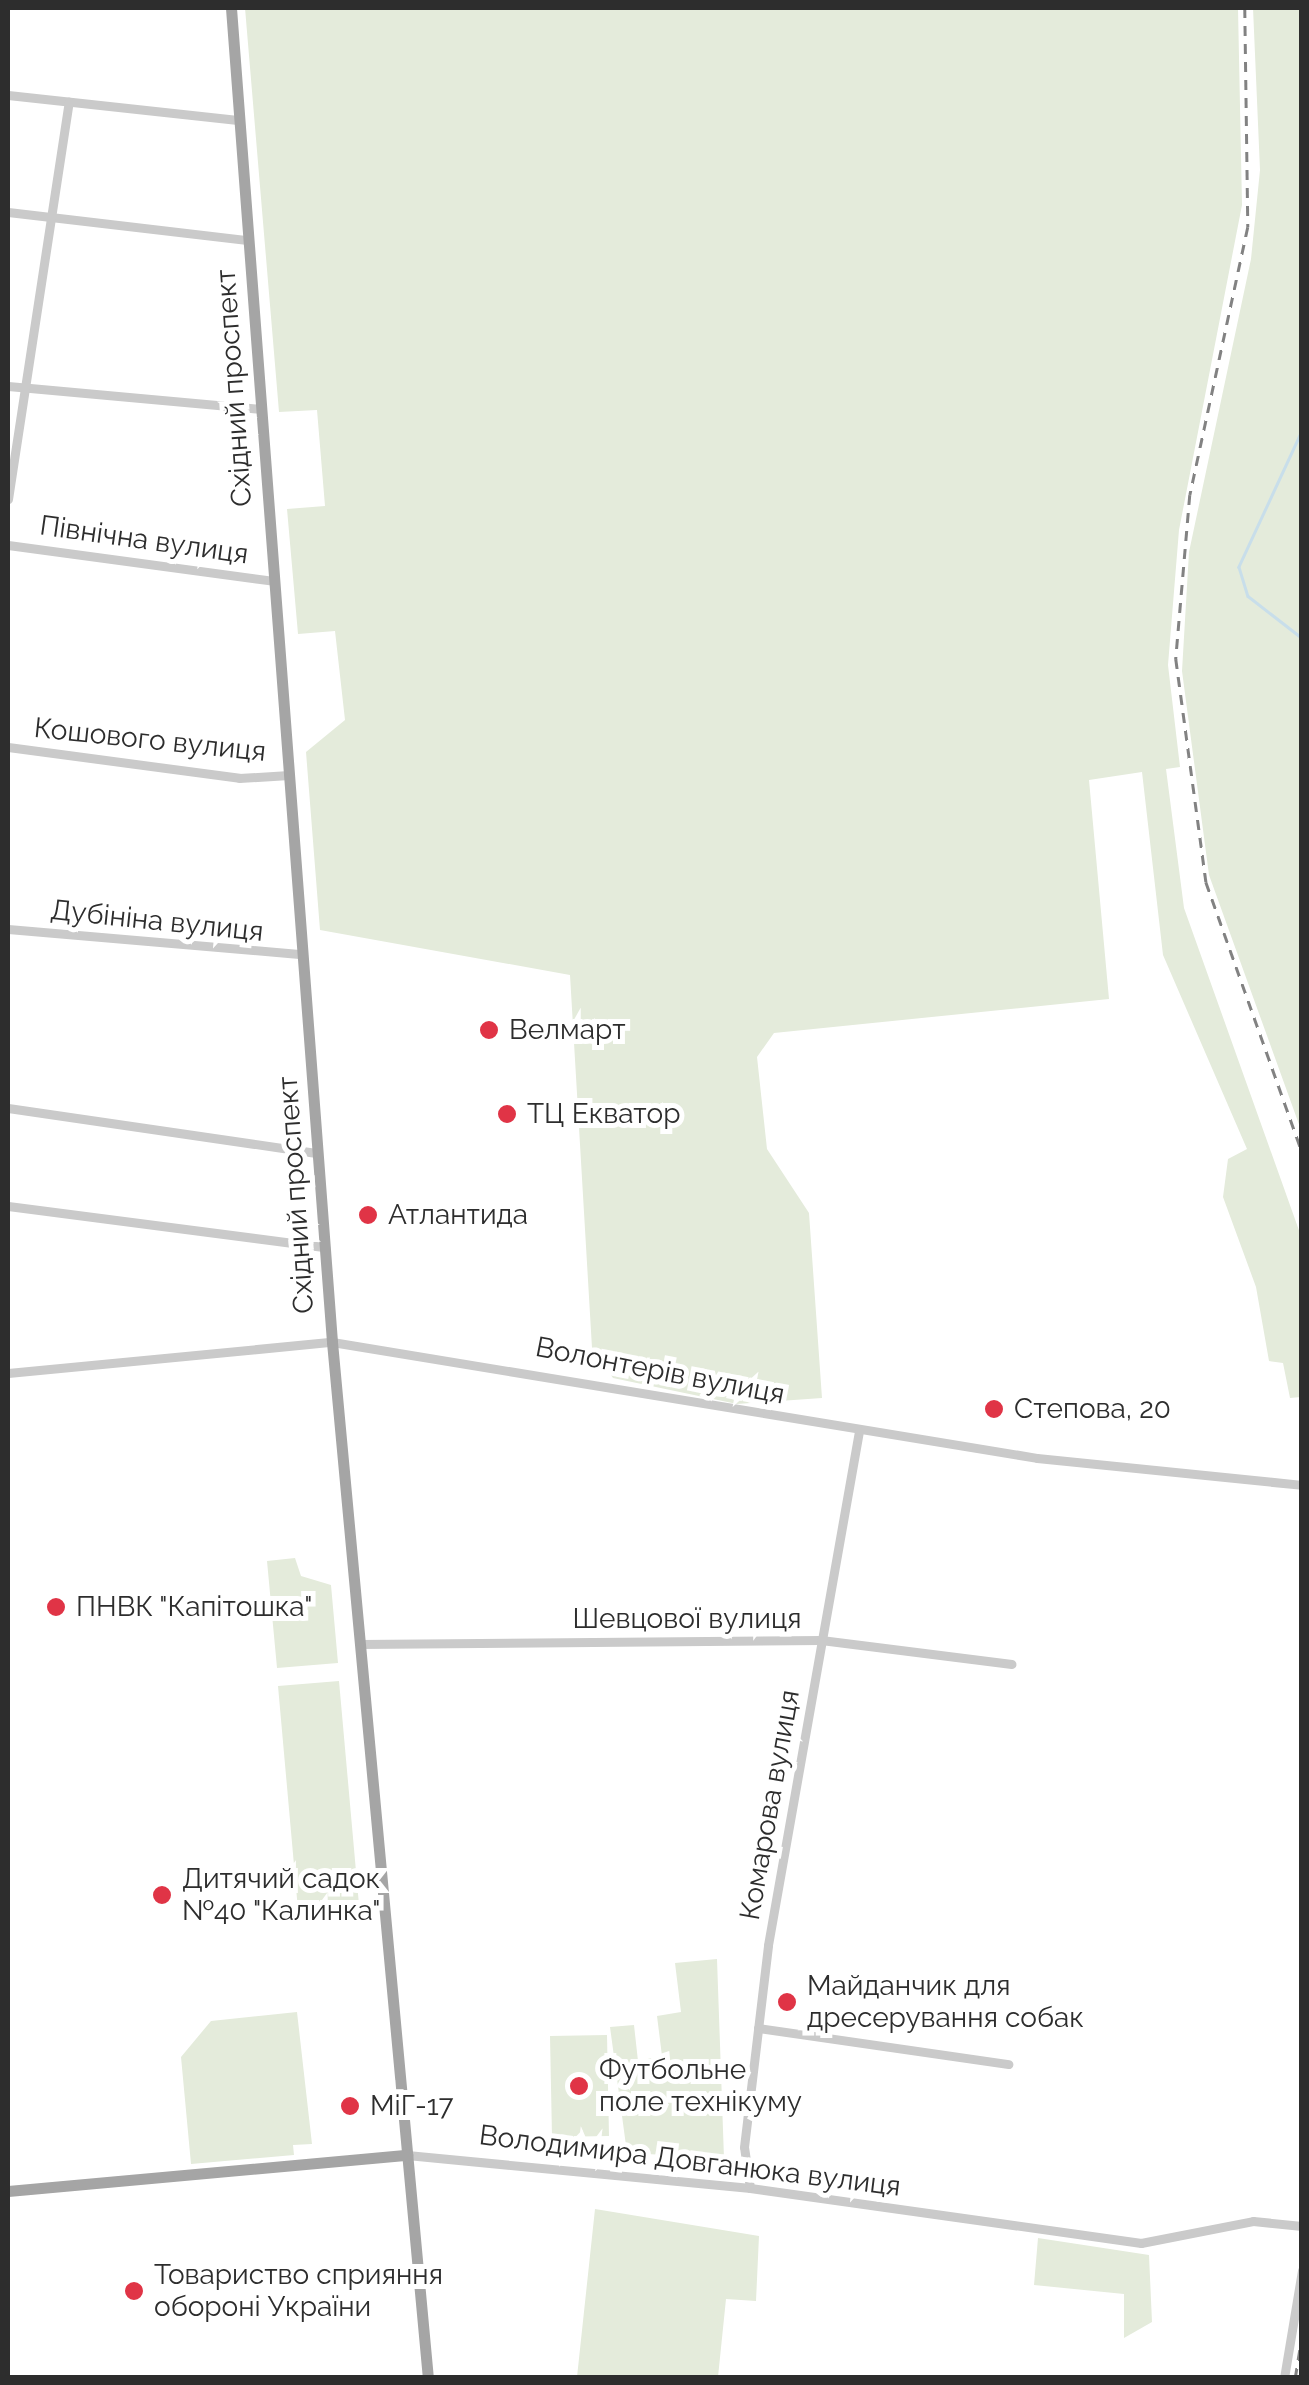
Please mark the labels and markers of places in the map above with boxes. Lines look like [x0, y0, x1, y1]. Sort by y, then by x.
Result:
place label: Велмарт [509, 1013, 626, 1047]
marker: Велмарт [478, 1019, 500, 1041]
place label: ТЦ Екватор [527, 1097, 680, 1131]
marker: ТЦ Екватор [496, 1103, 518, 1125]
place label: Атлантида [388, 1198, 528, 1232]
marker: Атлантида [357, 1204, 379, 1226]
place label: Степова, 20 [1014, 1392, 1171, 1426]
marker: Степова, 20 [983, 1398, 1005, 1420]
place label: ПНВК "Капітошка" [76, 1590, 313, 1624]
marker: ПНВК "Капітошка" [45, 1596, 67, 1618]
place label: Дитячий садок №40 "Калинка" [182, 1862, 381, 1928]
marker: Дитячий садок №40 "Калинка" [151, 1884, 173, 1906]
place label: Майданчик для дресерування собак [807, 1969, 1084, 2035]
marker: Майданчик для дресерування собак [776, 1991, 798, 2013]
place label: Футбольне поле технікуму [599, 2053, 802, 2119]
marker: Футбольне поле технікуму [568, 2075, 590, 2097]
place label: МіГ-17 [370, 2089, 454, 2123]
marker: МіГ-17 [339, 2095, 361, 2117]
place label: Товариство сприяння обороні України [154, 2258, 443, 2324]
marker: Товариство сприяння обороні України [123, 2280, 145, 2302]

